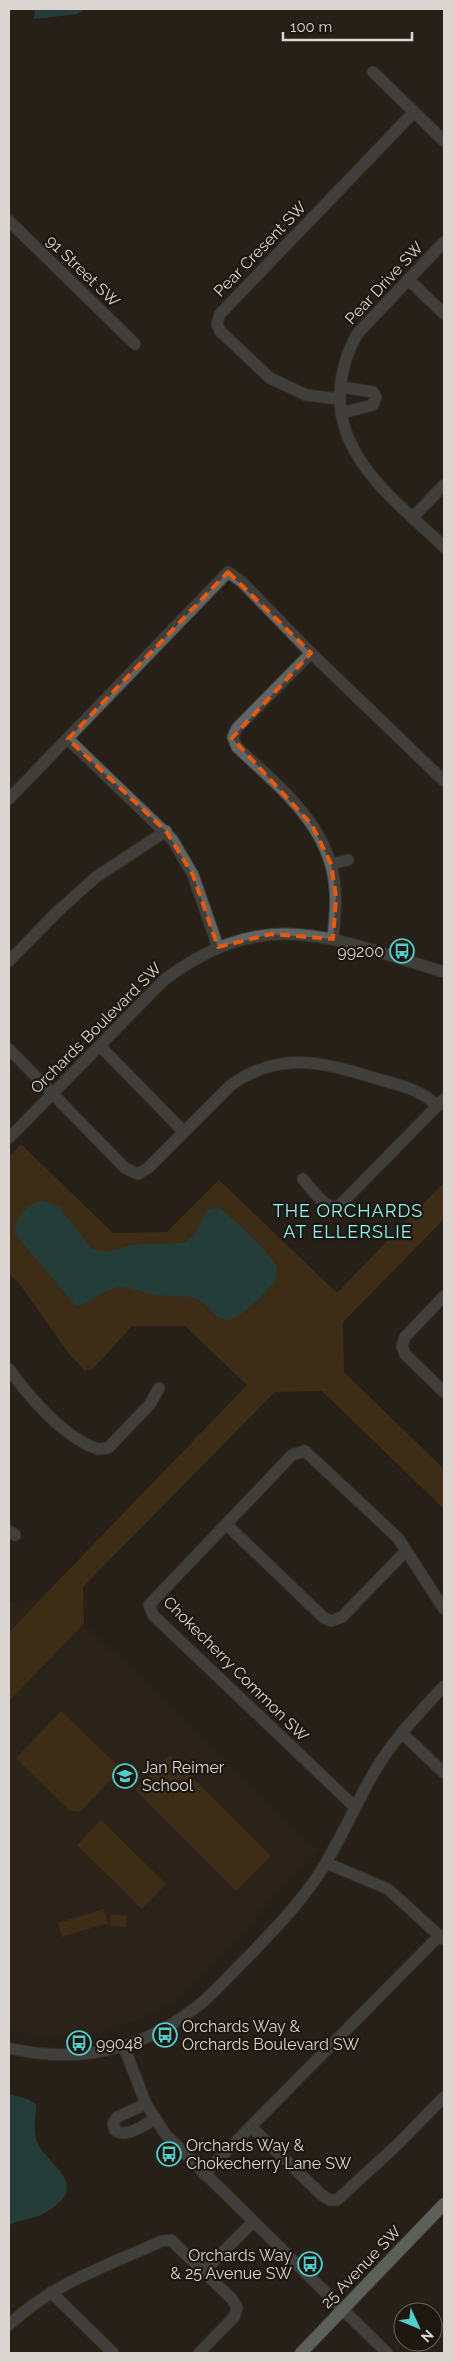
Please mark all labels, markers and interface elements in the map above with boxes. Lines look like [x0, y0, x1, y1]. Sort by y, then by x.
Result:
scale bar [283, 10, 412, 42]
text: 100 m [290, 18, 332, 36]
street label: Pear Cresent SW [210, 197, 310, 301]
street label: 91 Street SW [42, 231, 124, 311]
street label: Pear Drive SW [341, 238, 427, 328]
bus stop icon: 99200 [389, 938, 415, 964]
place label: 99200 [337, 942, 384, 961]
street label: Orchards Boulevard SW [27, 958, 166, 1097]
district label: THE ORCHARDS AT ELLERSLIE [273, 1200, 423, 1242]
street label: Chokecherry Common SW [160, 1593, 313, 1746]
place label: Jan Reimer School [142, 1758, 225, 1795]
school or university icon: Jan Reimer School [112, 1763, 138, 1789]
place label: Orchards Way & Orchards Boulevard SW [182, 2017, 359, 2054]
bus stop icon: Orchards Way & Orchards Boulevard SW [152, 2022, 178, 2048]
bus stop icon: 99048 [66, 2030, 92, 2056]
place label: 99048 [96, 2034, 143, 2053]
place label: Orchards Way & Chokecherry Lane SW [186, 2136, 352, 2173]
bus stop icon: Orchards Way & Chokecherry Lane SW [156, 2141, 182, 2167]
street label: 25 Avenue SW [317, 2222, 405, 2312]
place label: Orchards Way & 25 Avenue SW [170, 2246, 292, 2283]
bus stop icon: Orchards Way & 25 Avenue SW [297, 2251, 323, 2277]
north arrow [393, 2302, 443, 2352]
text: N [418, 2327, 437, 2345]

